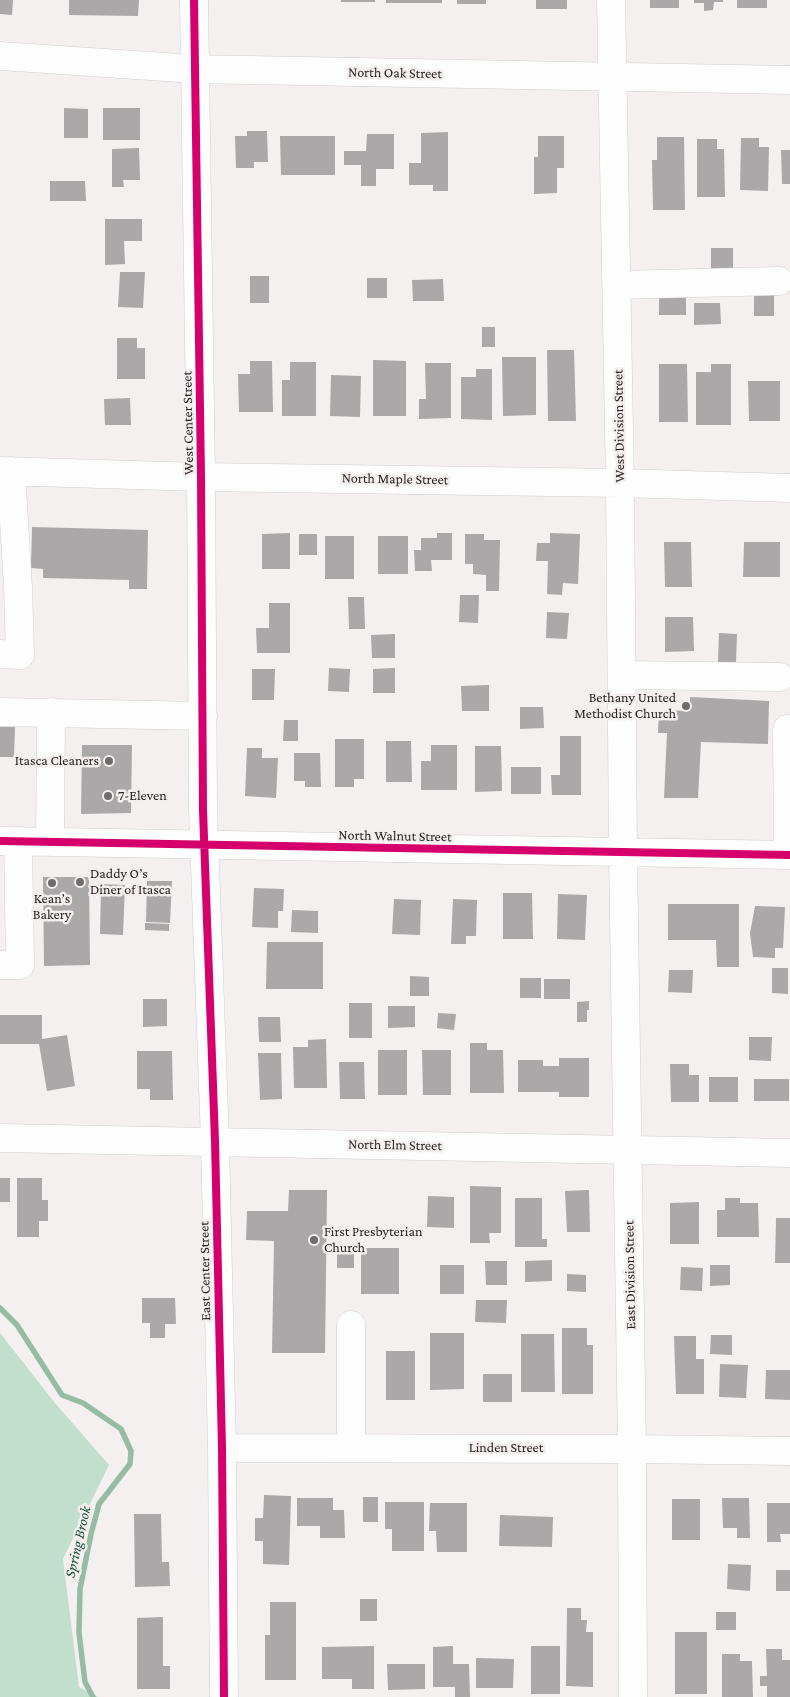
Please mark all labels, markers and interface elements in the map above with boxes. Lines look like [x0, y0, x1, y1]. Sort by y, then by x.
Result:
street label: North Oak Street [348, 64, 442, 82]
street label: West Division Street [610, 369, 628, 483]
street label: West Center Street [179, 371, 197, 475]
street label: North Maple Street [342, 470, 448, 488]
place label: Bethany United Methodist Church [574, 690, 676, 722]
marker: Bethany United Methodist Church [680, 700, 692, 712]
place label: Itasca Cleaners [15, 753, 99, 769]
marker: Itasca Cleaners [103, 755, 115, 767]
place label: 7-Eleven [118, 788, 167, 804]
marker: 7-Eleven [102, 790, 114, 802]
street label: North Walnut Street [338, 827, 452, 845]
place label: Daddy O’s Diner of Itasca [90, 866, 171, 899]
marker: Daddy O’s Diner of Itasca [74, 876, 86, 888]
marker: Kean’s Bakery [46, 877, 58, 889]
place label: Kean’s Bakery [33, 891, 71, 924]
street label: North Elm Street [348, 1136, 442, 1154]
street label: East Division Street [621, 1220, 639, 1330]
street label: East Center Street [196, 1221, 214, 1321]
place label: First Presbyterian Church [324, 1224, 422, 1256]
marker: First Presbyterian Church [308, 1234, 320, 1246]
street label: Linden Street [469, 1440, 543, 1456]
water label: Spring Brook [61, 1504, 95, 1580]

